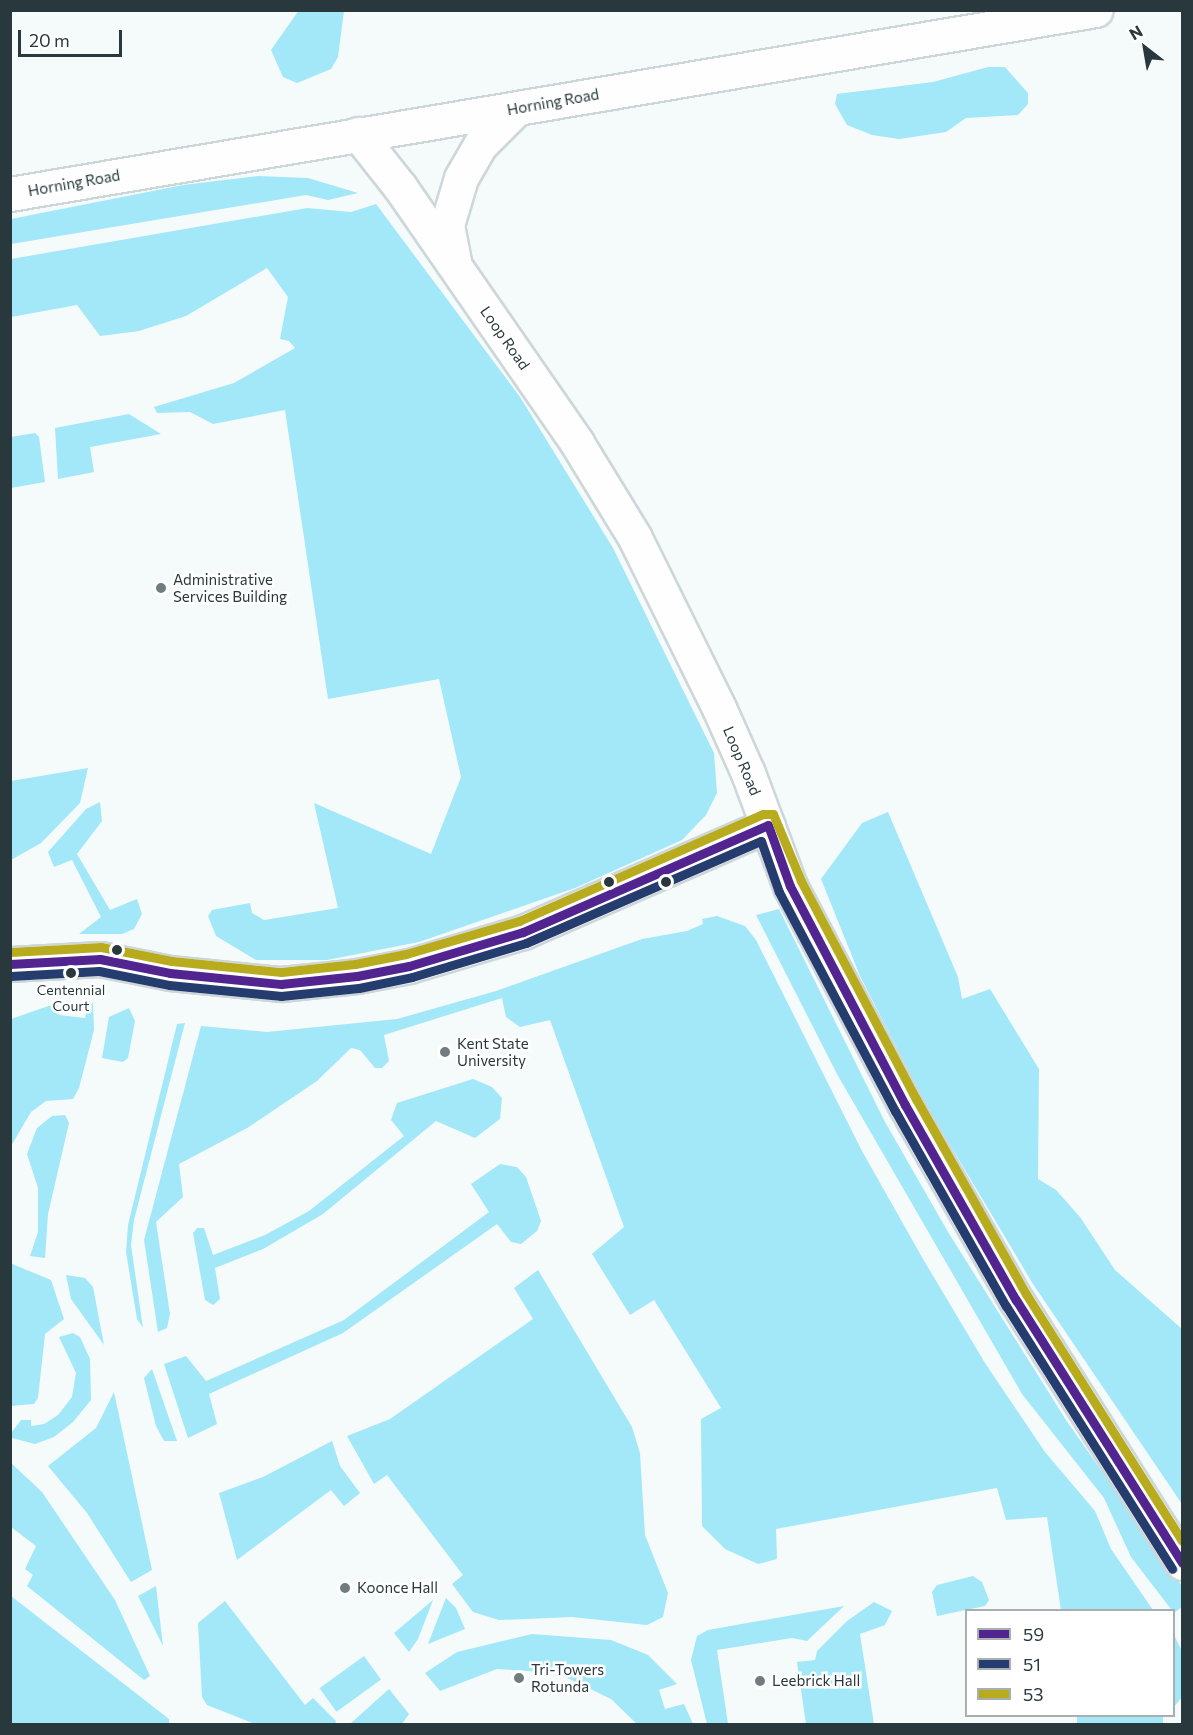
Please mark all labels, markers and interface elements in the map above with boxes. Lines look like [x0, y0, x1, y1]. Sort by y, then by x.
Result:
scale bar [21, 18, 124, 56]
north arrow [1115, 18, 1175, 78]
text: N [1125, 21, 1146, 43]
text: 20 m [29, 29, 70, 51]
street label: Horning Road [506, 85, 600, 119]
street label: Horning Road [27, 166, 121, 200]
street label: Loop Road [477, 303, 533, 373]
place label: Administrative Services Building [173, 570, 287, 605]
marker: Administrative Services Building [154, 581, 168, 595]
street label: Loop Road [719, 724, 765, 798]
unlabelled marker [603, 876, 615, 888]
unlabelled marker [660, 876, 672, 888]
unlabelled marker [111, 944, 123, 956]
marker: Centennial Court [65, 967, 77, 979]
place label: Centennial Court [37, 982, 105, 1014]
place label: Kent State University [457, 1034, 529, 1069]
marker: Kent State University [438, 1045, 452, 1059]
place label: Koonce Hall [357, 1579, 438, 1597]
marker: Koonce Hall [338, 1581, 352, 1595]
legend [965, 1609, 1175, 1717]
text: 59 [1023, 1623, 1044, 1645]
text: 51 [1023, 1653, 1041, 1675]
place label: Tri-Towers Rotunda [531, 1660, 604, 1695]
marker: Tri-Towers Rotunda [512, 1671, 526, 1685]
place label: Leebrick Hall [772, 1672, 860, 1690]
marker: Leebrick Hall [753, 1674, 767, 1688]
text: 53 [1023, 1683, 1044, 1705]

